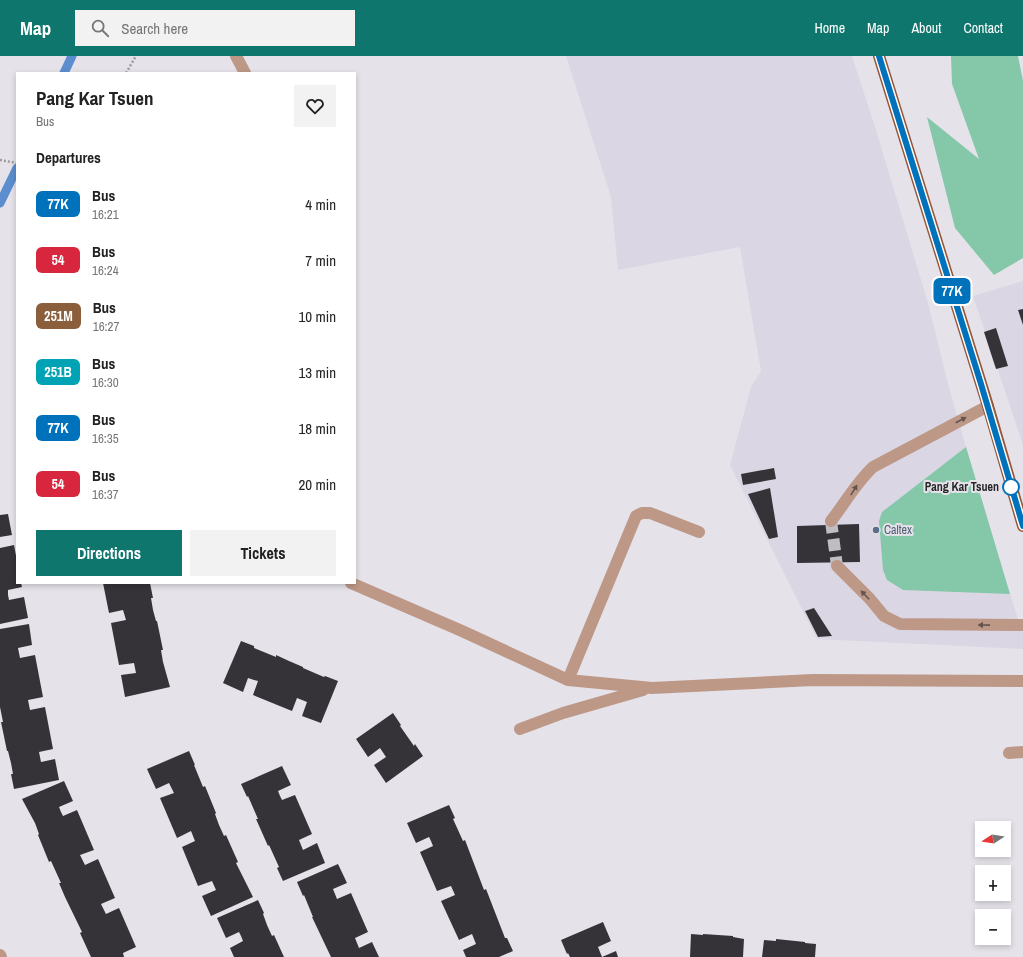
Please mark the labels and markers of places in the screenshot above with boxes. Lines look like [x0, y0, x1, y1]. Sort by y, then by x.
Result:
marker: Pang Kar Tsuen [1002, 478, 1020, 496]
place label: Pang Kar Tsuen [925, 479, 999, 495]
place label: Caltex [884, 522, 912, 538]
marker: Caltex [871, 525, 881, 535]

